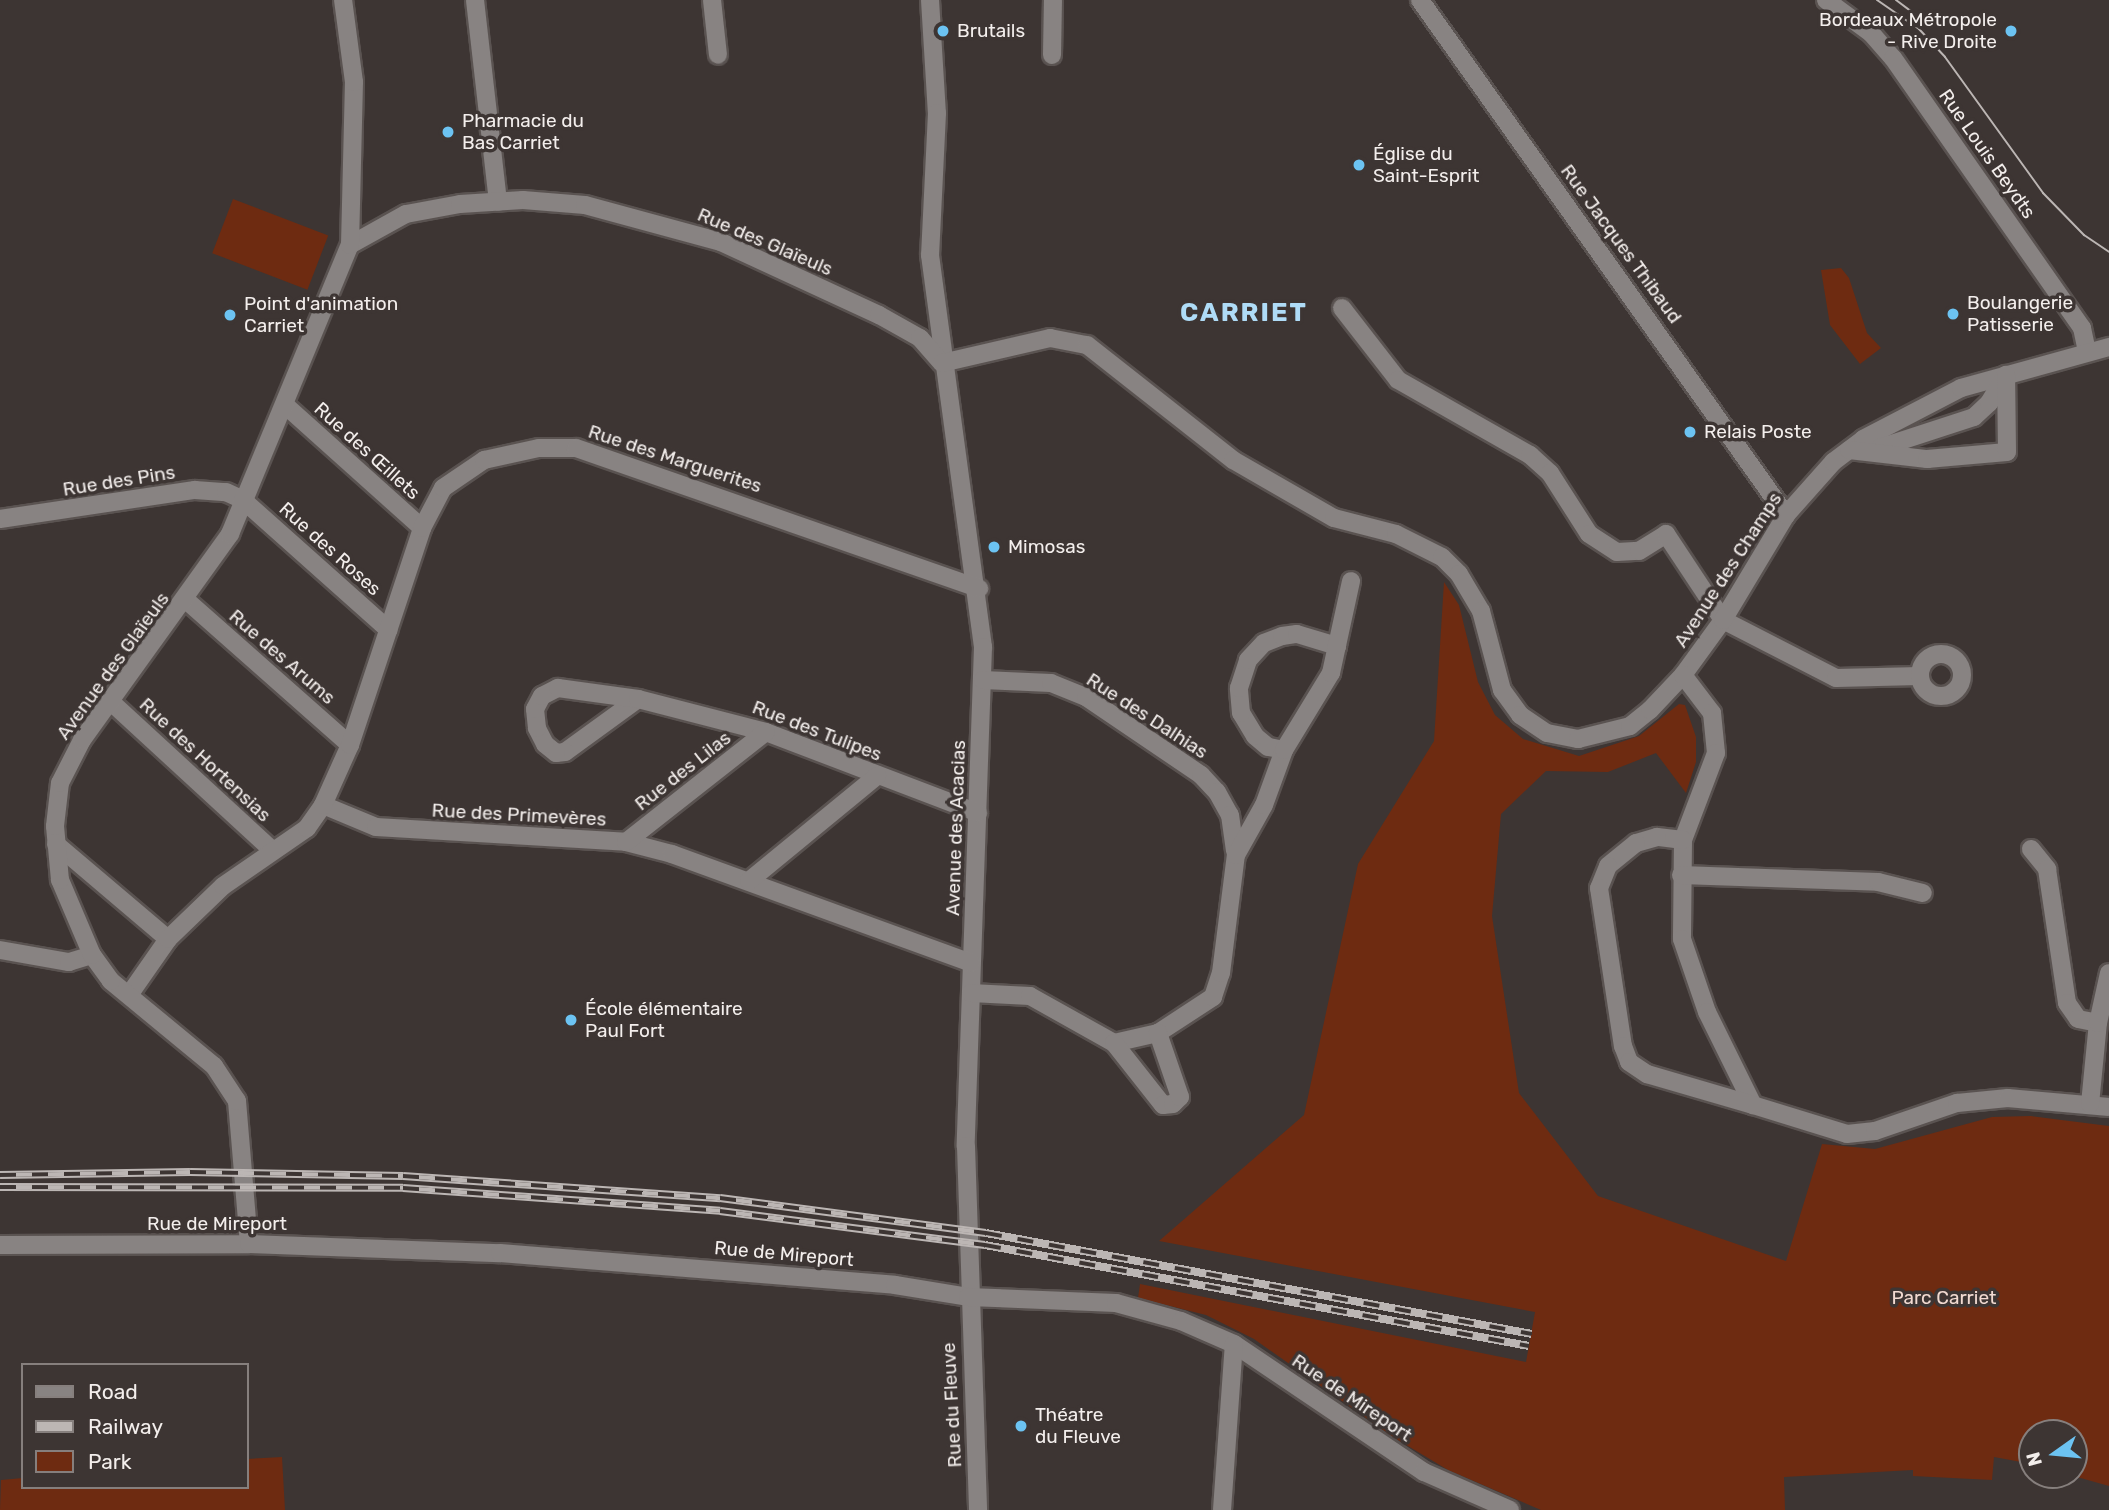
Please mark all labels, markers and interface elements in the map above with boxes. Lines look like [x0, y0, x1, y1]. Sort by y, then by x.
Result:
place label: Bordeaux Métropole - Rive Droite [1819, 9, 1997, 53]
place label: Brutails [957, 20, 1025, 42]
marker: Brutails [935, 23, 951, 39]
marker: Bordeaux Métropole - Rive Droite [2003, 23, 2019, 39]
street label: Rue Louis Beydts [1934, 85, 2040, 223]
place label: Pharmacie du Bas Carriet [462, 110, 584, 154]
marker: Pharmacie du Bas Carriet [440, 124, 456, 140]
place label: Église du Saint-Esprit [1373, 143, 1479, 187]
marker: Église du Saint-Esprit [1351, 157, 1367, 173]
street label: Rue Jacques Thibaud [1556, 160, 1686, 328]
street label: Rue des Glaïeuls [694, 203, 836, 281]
place label: Boulangerie Patisserie [1967, 292, 2073, 336]
place label: Point d'animation Carriet [244, 293, 398, 337]
district label: CARRIET [1181, 297, 1307, 329]
marker: Boulangerie Patisserie [1945, 306, 1961, 322]
marker: Point d'animation Carriet [222, 307, 238, 323]
street label: Rue des Œillets [309, 398, 425, 504]
street label: Rue des Marguerites [585, 420, 765, 498]
place label: Relais Poste [1704, 421, 1812, 443]
marker: Relais Poste [1682, 424, 1698, 440]
street label: Rue des Pins [61, 461, 177, 501]
street label: Avenue des Champs [1669, 488, 1787, 652]
street label: Rue des Roses [275, 497, 385, 601]
place label: Mimosas [1008, 536, 1085, 558]
marker: Mimosas [986, 539, 1002, 555]
street label: Avenue des Glaïeuls [52, 588, 174, 744]
street label: Rue des Arums [224, 605, 340, 709]
street label: Rue des Dalhias [1082, 668, 1212, 764]
street label: Rue des Hortensias [135, 693, 275, 827]
street label: Rue des Tulipes [749, 696, 885, 766]
street label: Rue des Lilas [630, 726, 736, 816]
street label: Avenue des Acacias [942, 739, 970, 917]
street label: Rue des Primevères [431, 799, 607, 831]
place label: École élémentaire Paul Fort [585, 998, 743, 1042]
marker: École élémentaire Paul Fort [563, 1012, 579, 1028]
street label: Rue de Mireport [147, 1213, 287, 1235]
street label: Rue de Mireport [713, 1237, 855, 1271]
park label: Parc Carriet [1892, 1287, 1996, 1309]
street label: Rue du Fleuve [937, 1342, 967, 1468]
street label: Rue de Mireport [1288, 1349, 1416, 1447]
legend [21, 1363, 248, 1489]
text: Road [88, 1379, 138, 1404]
place label: Théatre du Fleuve [1035, 1404, 1121, 1448]
text: Railway [88, 1414, 163, 1439]
marker: Théatre du Fleuve [1013, 1418, 1029, 1434]
north arrow [2018, 1419, 2088, 1489]
text: Park [88, 1449, 132, 1474]
text: N [2021, 1449, 2047, 1469]

